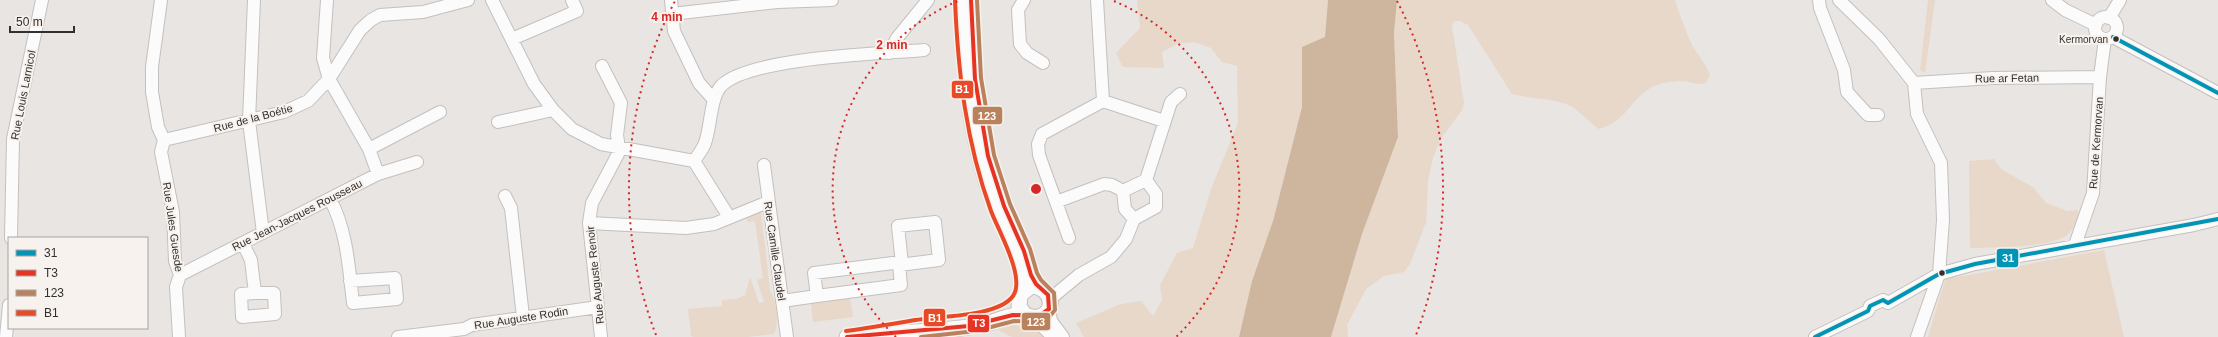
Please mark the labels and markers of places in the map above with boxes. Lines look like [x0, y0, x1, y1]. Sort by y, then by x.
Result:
place label: Kermorvan [2059, 34, 2108, 45]
marker: Kermorvan [2111, 34, 2121, 44]
centre of rings [1029, 182, 1043, 196]
unlabelled marker [1937, 268, 1947, 278]

